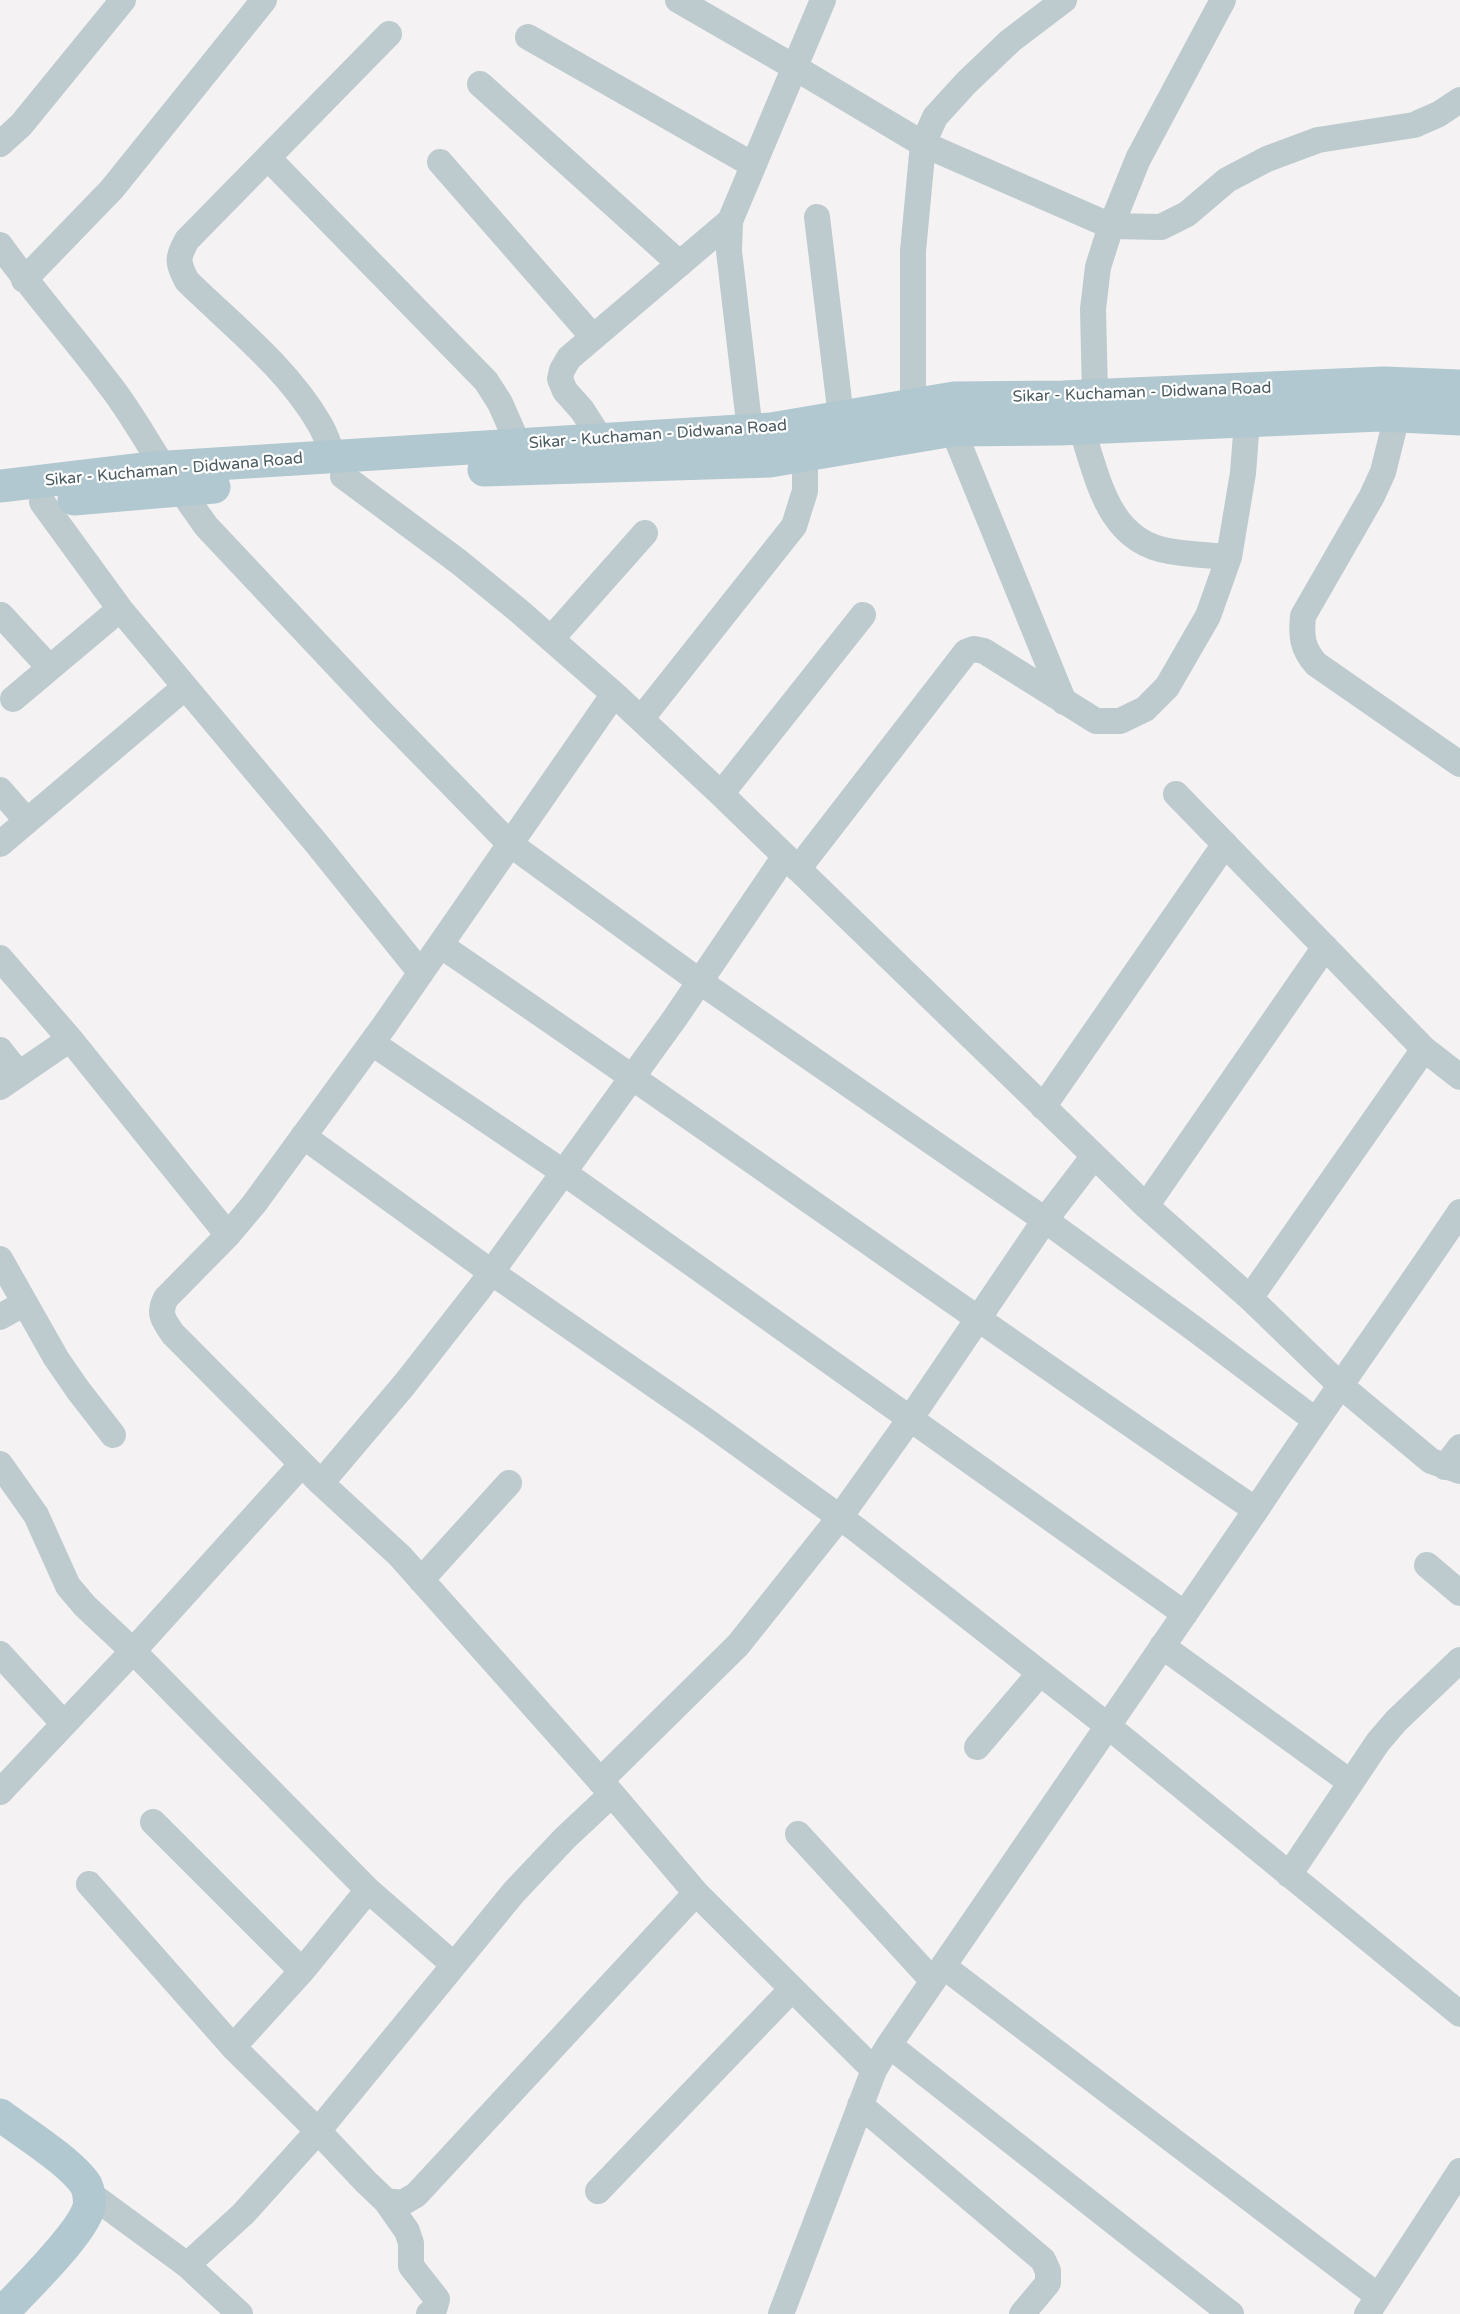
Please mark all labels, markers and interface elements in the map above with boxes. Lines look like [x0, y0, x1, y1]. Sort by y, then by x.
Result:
street label: Sikar - Kuchaman - Didwana Road [1012, 379, 1272, 407]
street label: Sikar - Kuchaman - Didwana Road [528, 416, 788, 454]
street label: Sikar - Kuchaman - Didwana Road [44, 449, 304, 491]

